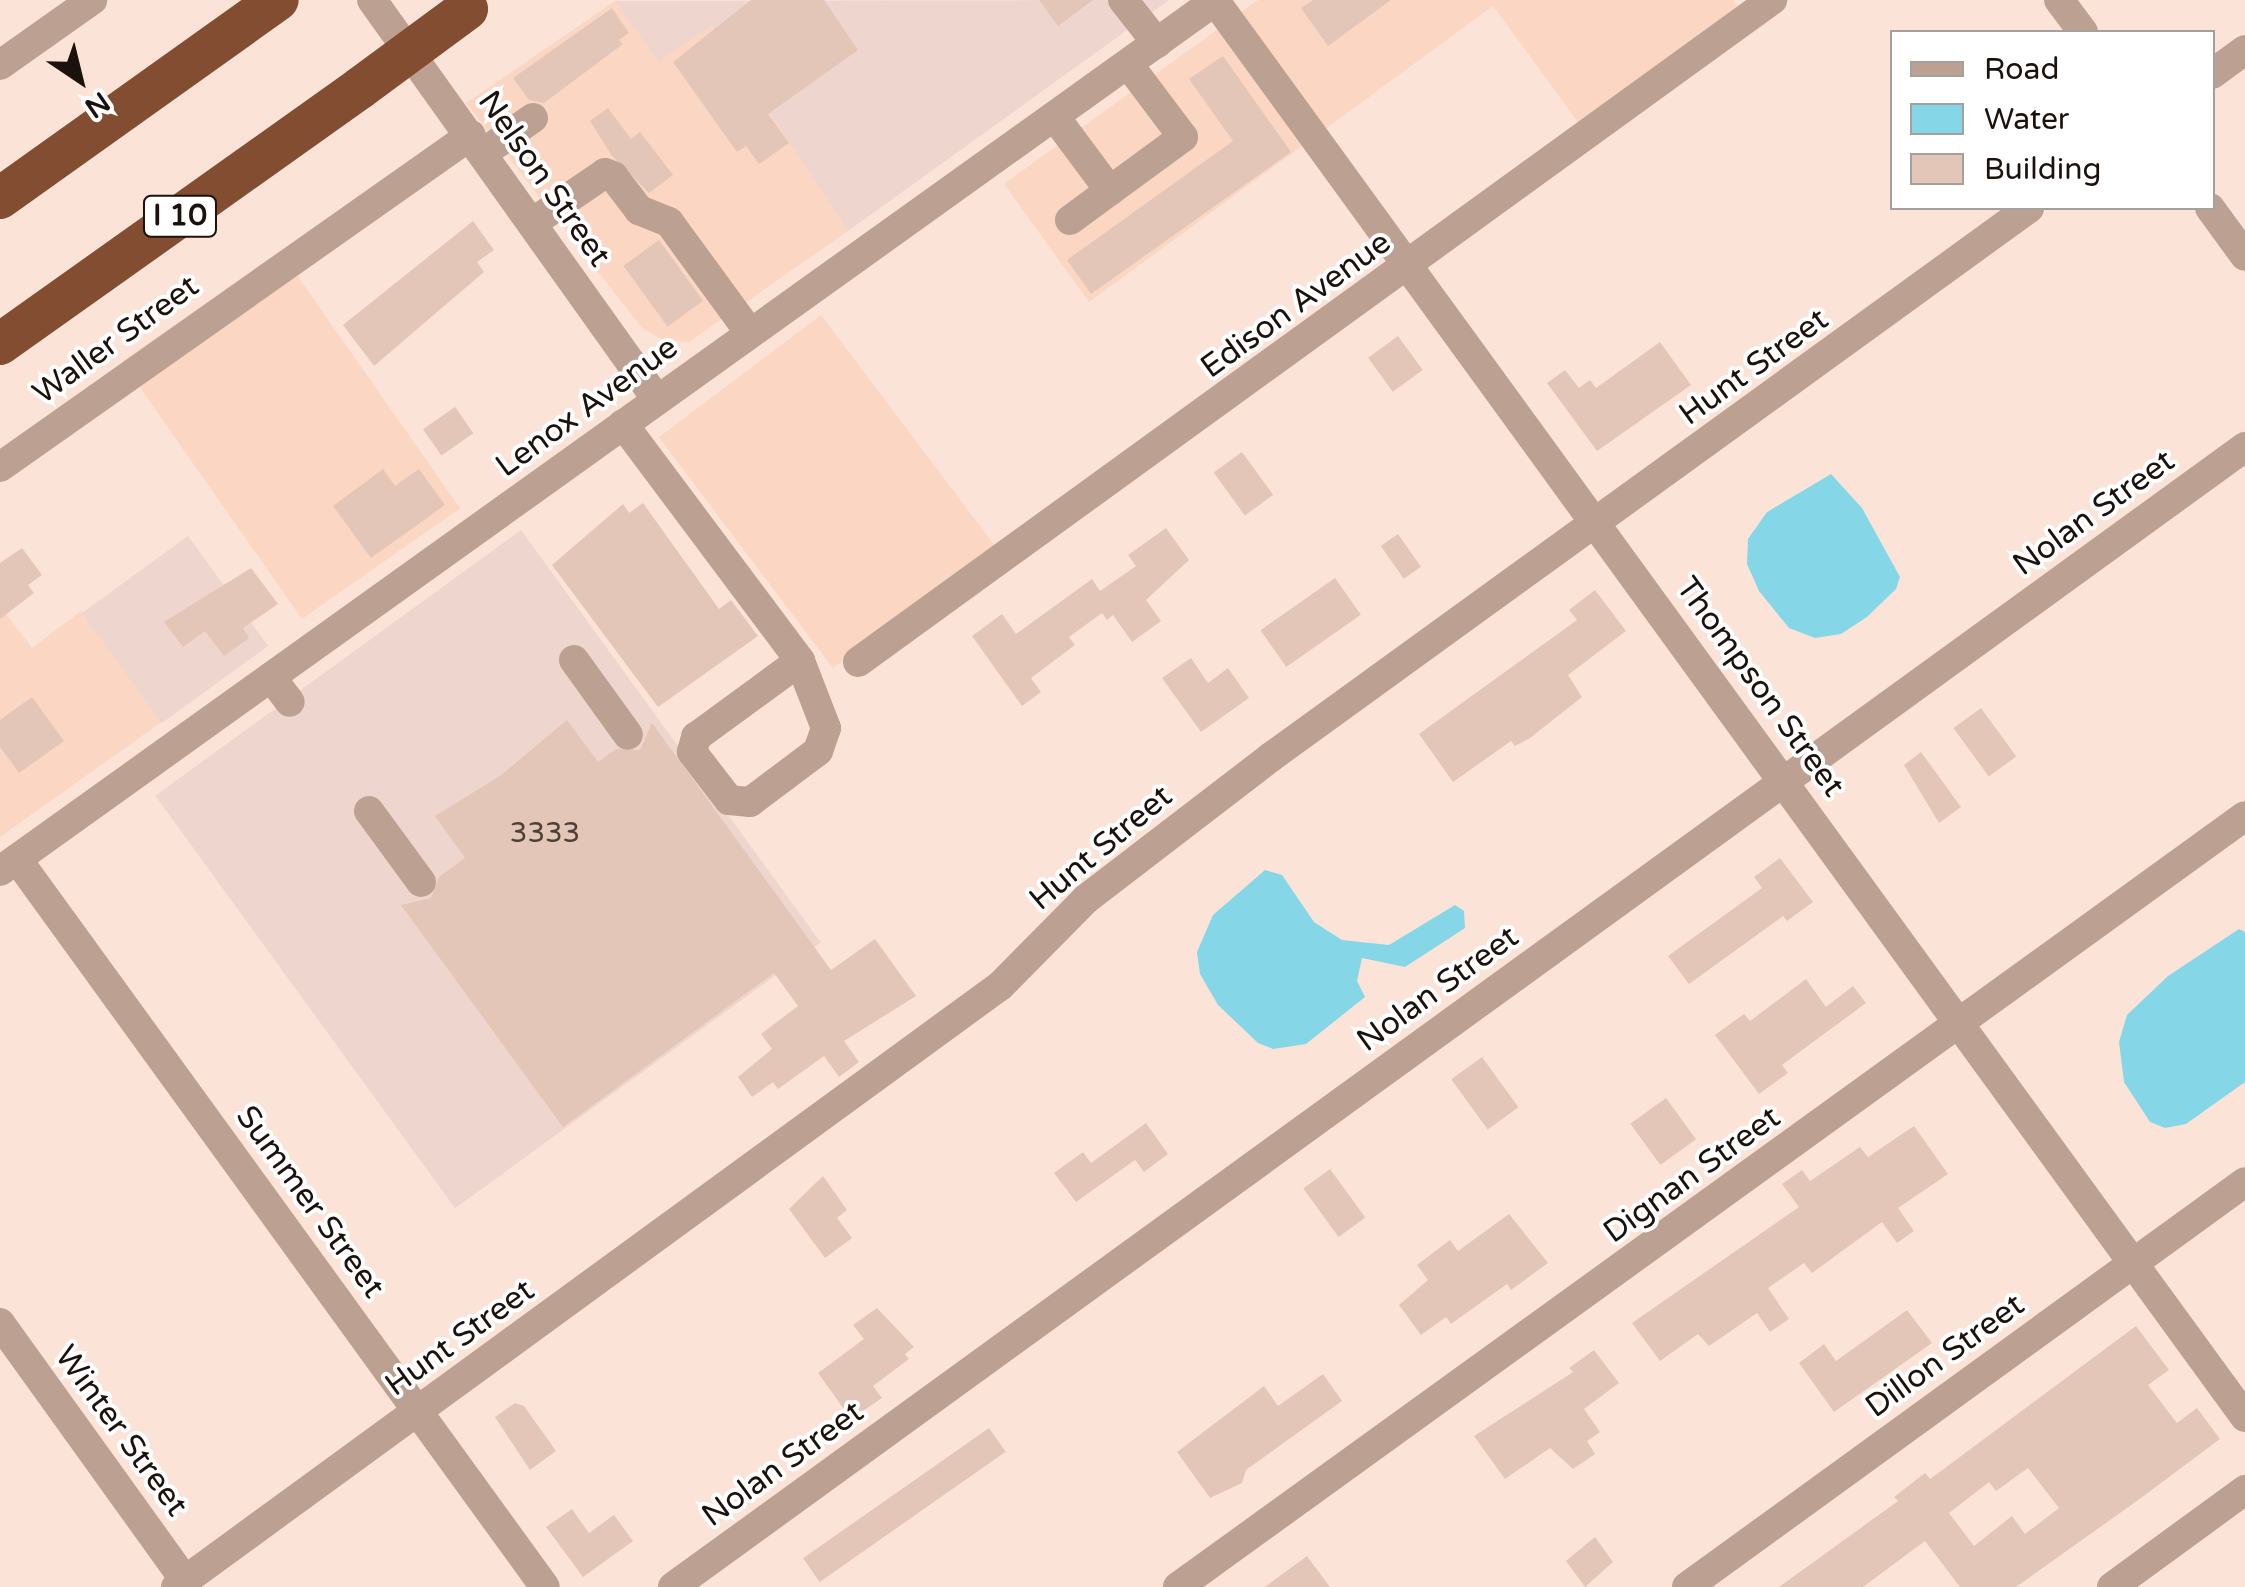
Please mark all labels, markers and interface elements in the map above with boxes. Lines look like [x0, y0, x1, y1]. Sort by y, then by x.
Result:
north arrow [30, 30, 130, 130]
legend [1890, 30, 2215, 210]
text: Road [1984, 51, 2059, 88]
text: N [78, 84, 116, 125]
street label: Nelson Street [469, 84, 619, 274]
text: Water [1984, 101, 2069, 138]
text: Building [1984, 151, 2101, 188]
road number: I 10 [142, 191, 218, 241]
street label: Edison Avenue [1194, 223, 1398, 387]
street label: Waller Street [26, 267, 206, 413]
street label: Hunt Street [1672, 300, 1836, 434]
street label: Lenox Avenue [489, 328, 685, 486]
street label: Nolan Street [2006, 442, 2182, 584]
street label: Thompson Street [1667, 570, 1853, 804]
street label: Hunt Street [1022, 777, 1180, 919]
house number: 3333 [510, 816, 580, 850]
street label: Nolan Street [1350, 918, 1526, 1060]
street label: Dignan Street [1596, 1098, 1788, 1252]
street label: Summer Street [228, 1099, 392, 1305]
street label: Hunt Street [378, 1271, 542, 1405]
street label: Dillon Street [1858, 1286, 2032, 1426]
street label: Winter Street [46, 1338, 196, 1524]
street label: Nolan Street [695, 1393, 871, 1535]

